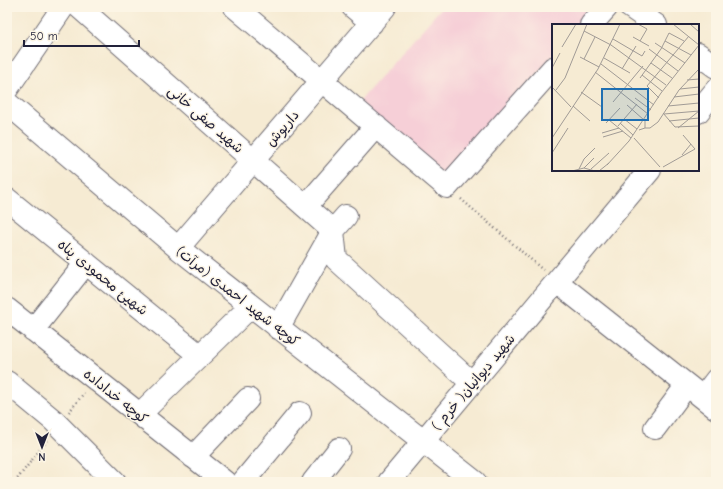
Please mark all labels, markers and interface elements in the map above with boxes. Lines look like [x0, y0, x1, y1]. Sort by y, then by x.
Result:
scale bar [24, 22, 139, 48]
inset map [552, 24, 699, 171]
text: 50 m [30, 29, 58, 43]
street label: شهید صفی خانی [164, 82, 247, 157]
street label: داریوش [262, 107, 304, 151]
street label: شهیئ محمودی پناه [53, 236, 151, 320]
street label: کوچه شهید احمدی (مرآت) [172, 243, 303, 351]
street label: شهید دیوانیان( خرم ) [428, 331, 521, 436]
street label: کوچه خداداده [79, 365, 151, 428]
north arrow [22, 427, 62, 467]
text: N [38, 450, 46, 463]

